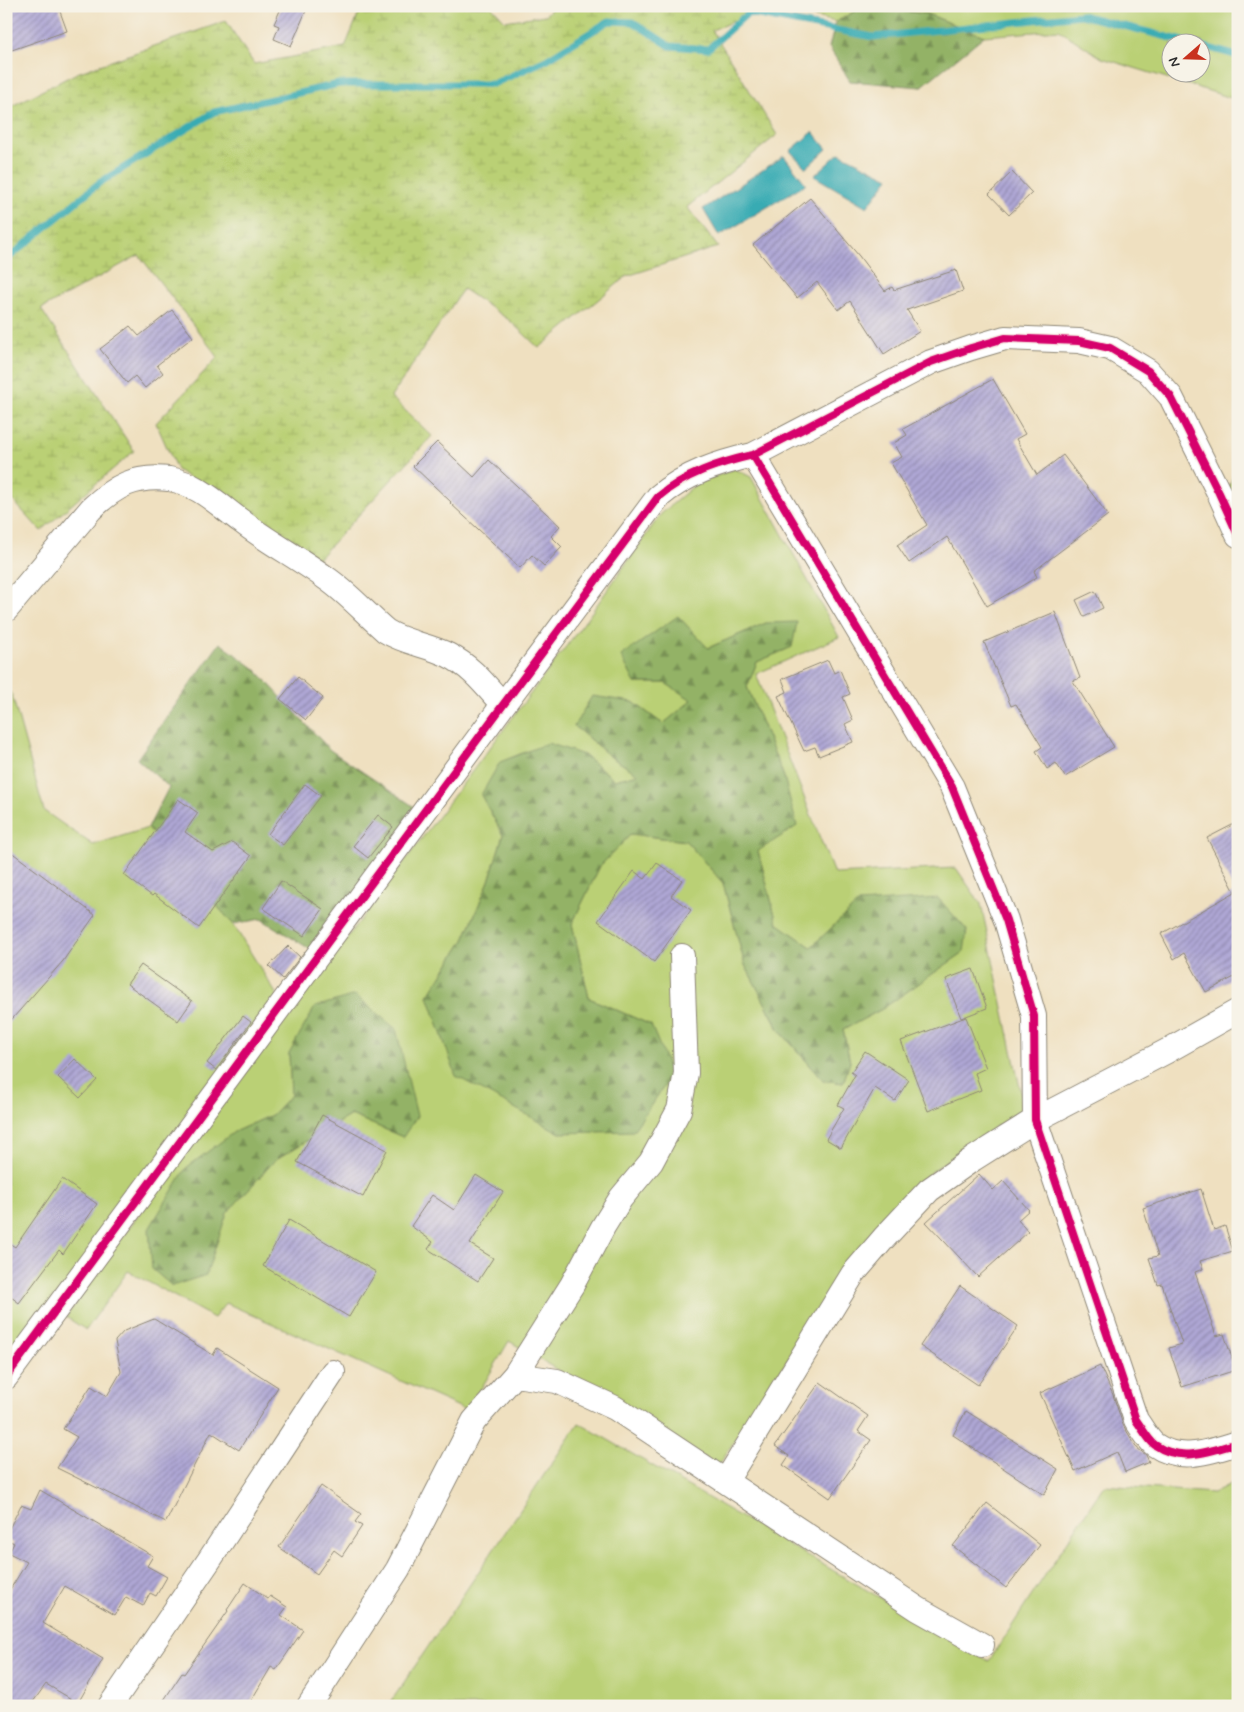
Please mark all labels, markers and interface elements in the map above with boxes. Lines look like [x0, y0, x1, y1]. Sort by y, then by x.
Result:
north arrow [1162, 32, 1212, 82]
text: N [1165, 55, 1185, 70]

